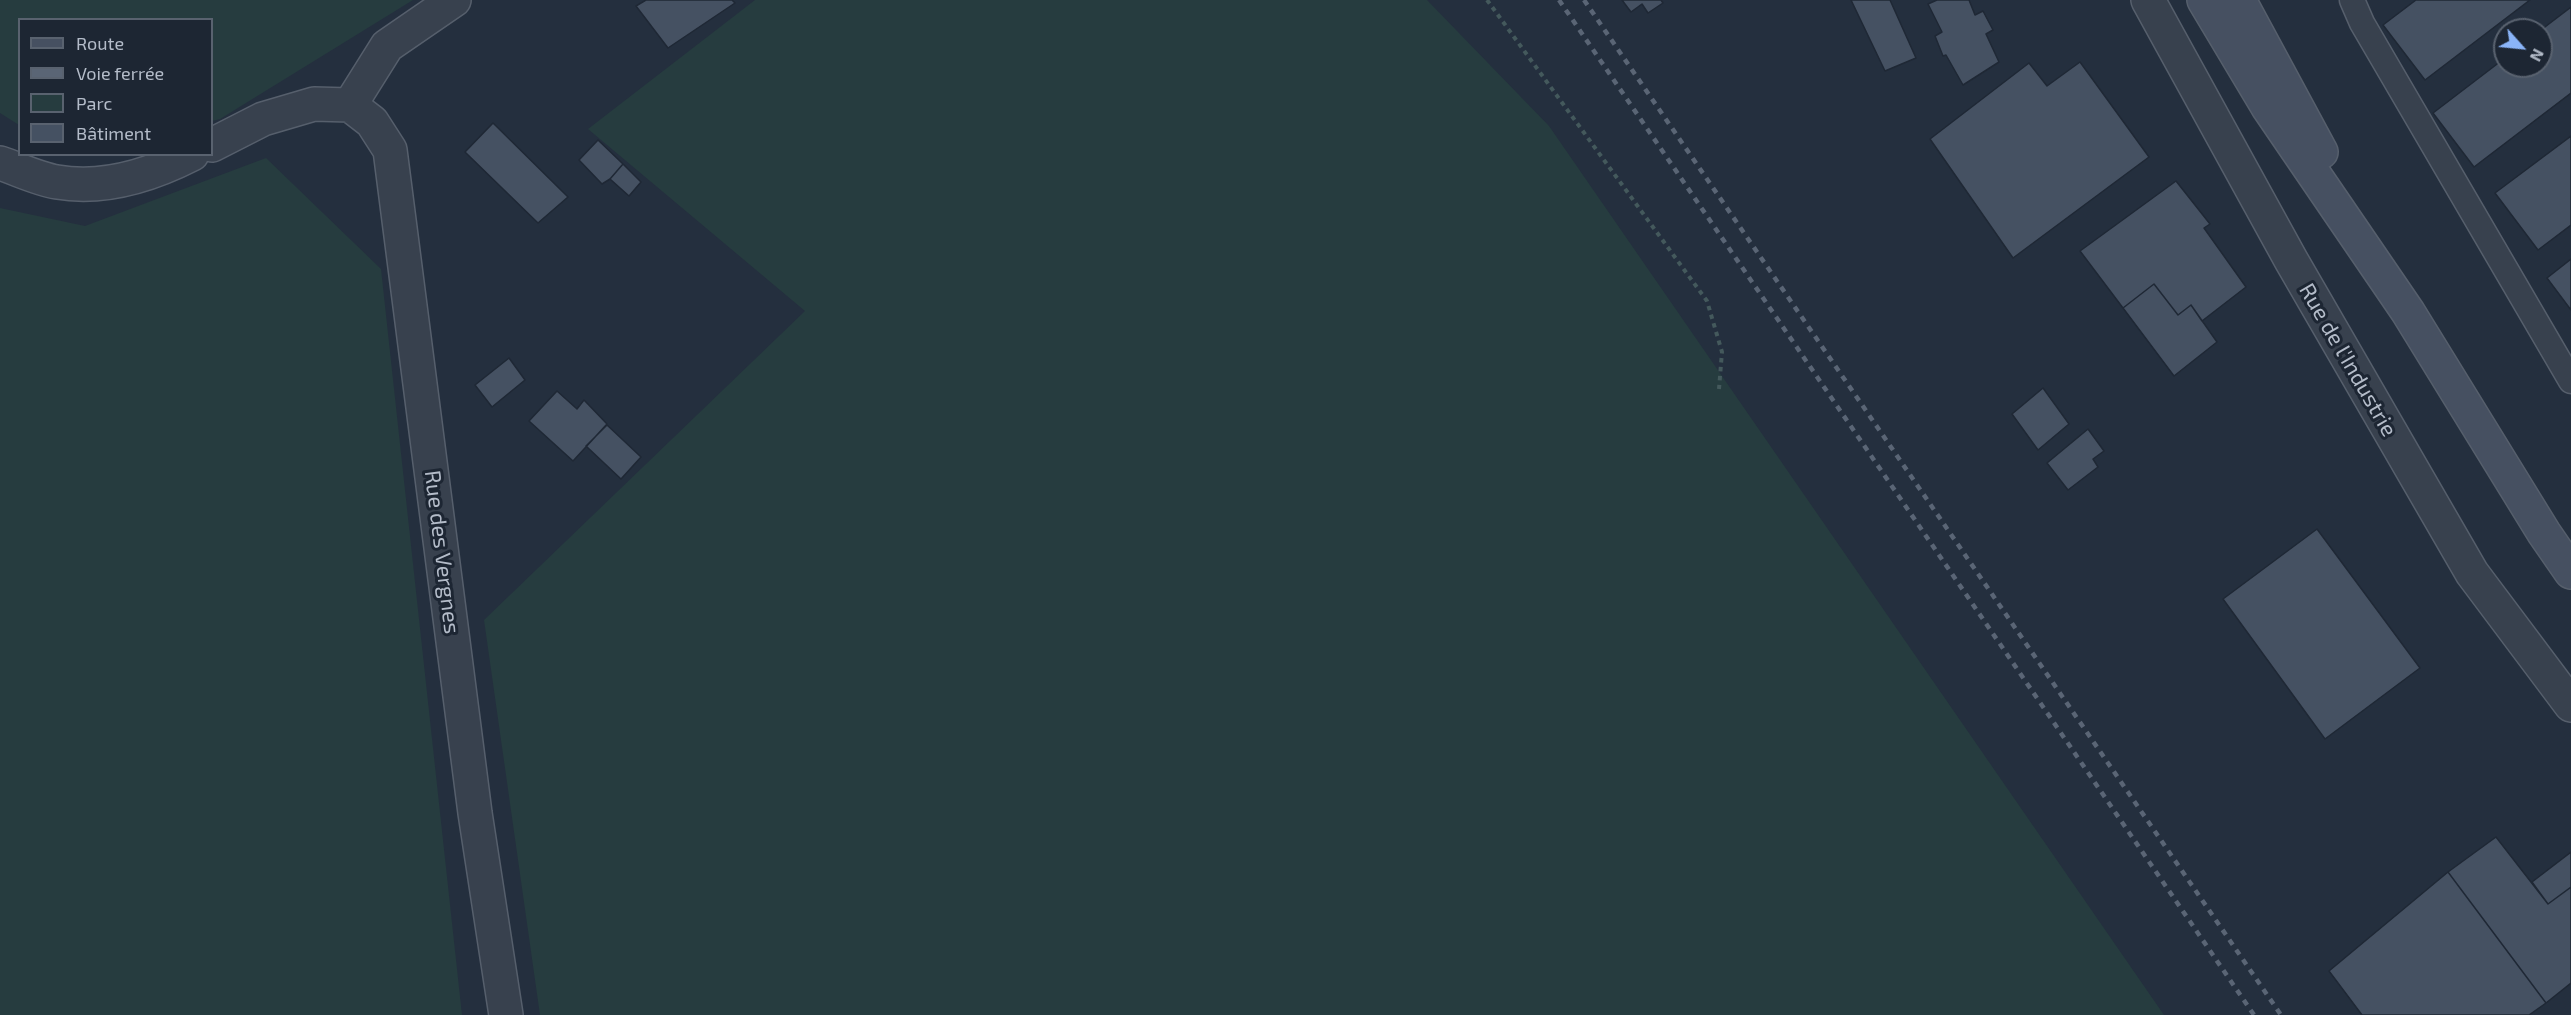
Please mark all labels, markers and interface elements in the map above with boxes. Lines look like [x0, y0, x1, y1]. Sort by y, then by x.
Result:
legend [18, 18, 213, 156]
north arrow [2493, 18, 2553, 78]
text: Route [76, 32, 124, 54]
text: N [2527, 46, 2549, 65]
text: Voie ferrée [76, 62, 164, 84]
text: Parc [76, 92, 112, 114]
text: Bâtiment [76, 122, 151, 144]
street label: Rue de l'Industrie [2294, 279, 2402, 441]
street label: Rue des Vergnes [419, 469, 465, 635]

